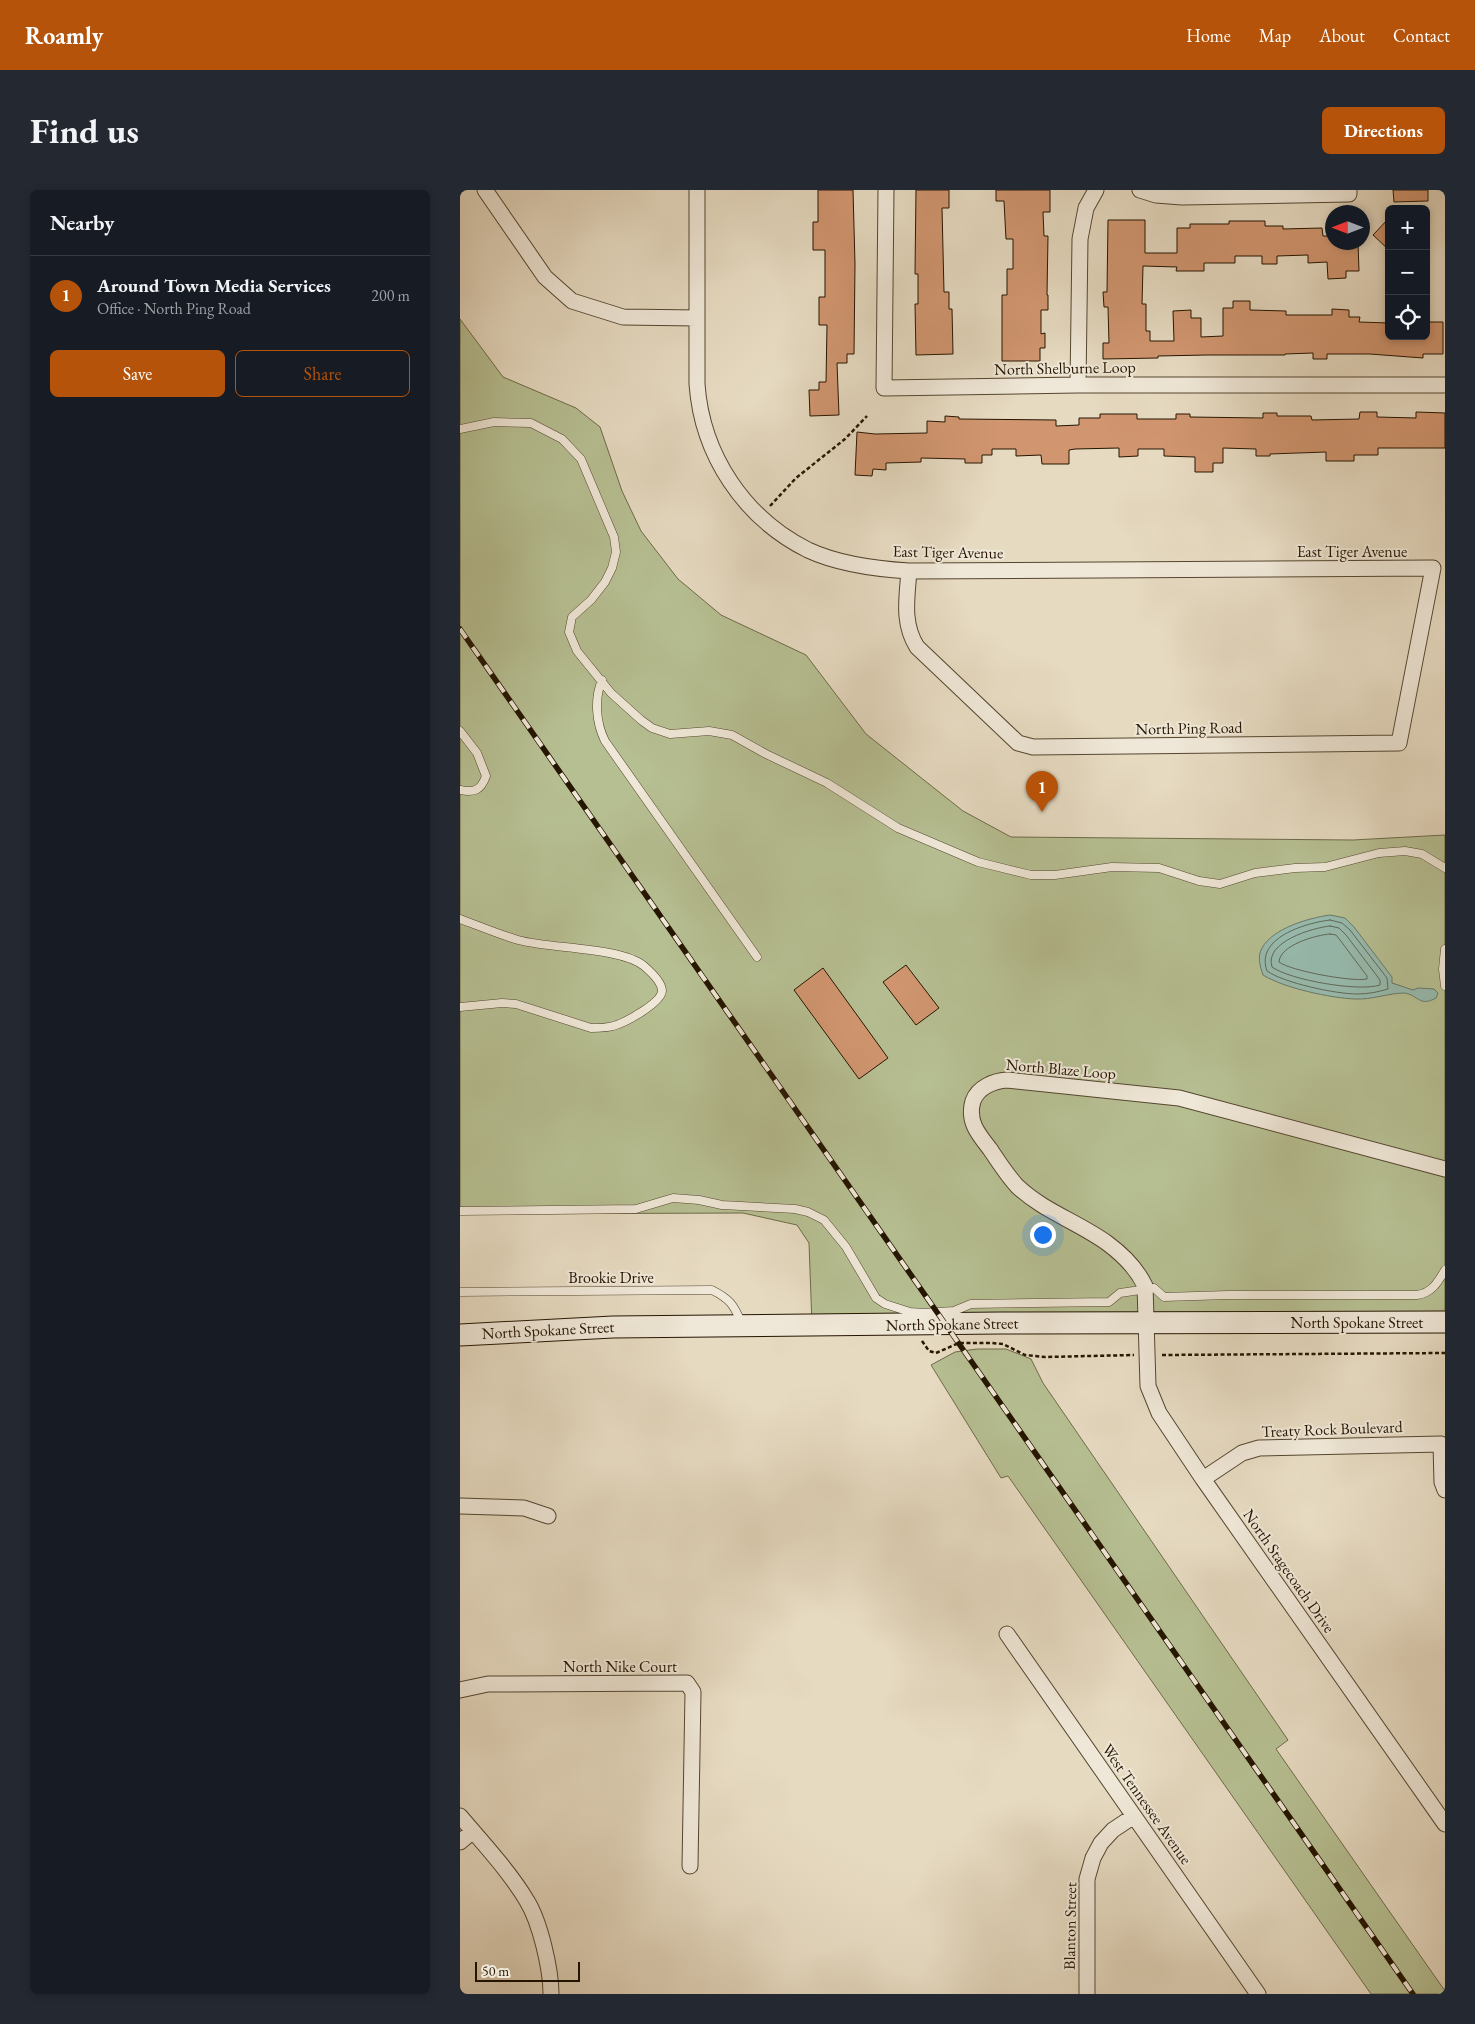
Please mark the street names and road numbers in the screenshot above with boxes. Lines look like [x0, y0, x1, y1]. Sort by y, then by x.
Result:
street label: North Shelburne Loop [994, 356, 1136, 380]
street label: East Tiger Avenue [892, 541, 1004, 563]
street label: East Tiger Avenue [1297, 541, 1407, 562]
street label: North Ping Road [1135, 717, 1244, 739]
street label: North Blaze Loop [1005, 1054, 1117, 1084]
street label: Brookie Drive [568, 1267, 654, 1288]
street label: North Spokane Street [885, 1312, 1019, 1336]
street label: North Spokane Street [1291, 1312, 1423, 1333]
street label: North Spokane Street [481, 1316, 615, 1344]
street label: Treaty Rock Boulevard [1261, 1416, 1404, 1442]
street label: North Stagecoach Drive [1238, 1505, 1340, 1637]
street label: North Nike Court [563, 1656, 677, 1677]
street label: West Tennessee Avenue [1097, 1739, 1197, 1869]
street label: Blanton Street [1059, 1882, 1081, 1970]

